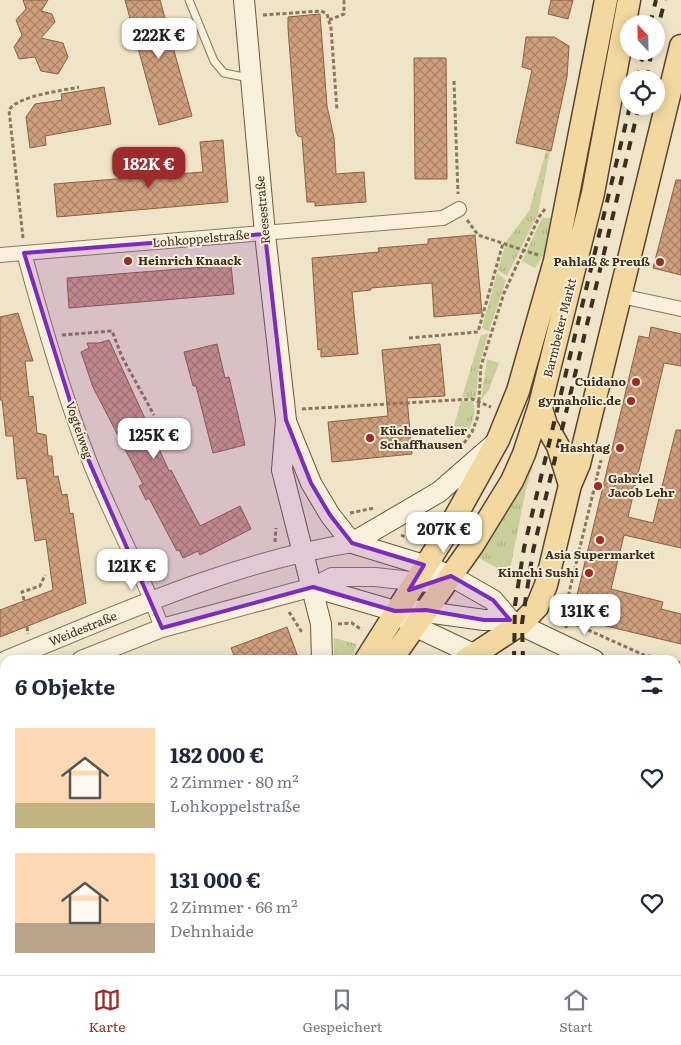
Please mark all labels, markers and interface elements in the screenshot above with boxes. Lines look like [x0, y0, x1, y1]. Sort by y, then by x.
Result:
north arrow [620, 15, 665, 60]
map controls [620, 15, 665, 115]
pin: 222K € [118, 18, 200, 60]
text: 222K € [133, 22, 185, 46]
button: locate [620, 70, 665, 115]
pin: 182K € [108, 146, 190, 189]
text: 182K € [123, 151, 175, 175]
street label: Reesestraße [250, 175, 274, 245]
street label: Lohkoppelstraße [151, 225, 250, 251]
place label: Heinrich Knaack [138, 251, 242, 269]
place label: Pahlaß & Preuß [554, 252, 650, 270]
marker: Heinrich Knaack [122, 255, 134, 267]
marker: Pahlaß & Preuß [654, 256, 666, 268]
street label: Barmbeker Markt [538, 276, 580, 379]
place label: Cuidano [575, 372, 627, 390]
marker: Cuidano [630, 376, 642, 388]
place label: gymaholic.de [538, 391, 621, 409]
marker: gymaholic.de [625, 395, 637, 407]
street label: Vogteiweg [62, 399, 98, 461]
pin: 125K € [113, 418, 195, 460]
place label: Küchenatelier Schaffhausen [380, 421, 468, 453]
text: 125K € [129, 422, 179, 446]
marker: Küchenatelier Schaffhausen [364, 432, 376, 444]
place label: Hashtag [560, 438, 611, 456]
marker: Hashtag [614, 442, 626, 454]
place label: Gabriel Jacob Lehr [608, 469, 675, 501]
marker: Gabriel Jacob Lehr [592, 480, 604, 492]
pin: 207K € [403, 512, 485, 554]
text: 207K € [417, 516, 471, 540]
marker: Asia Supermarket [594, 534, 606, 546]
place label: Asia Supermarket [545, 545, 656, 563]
pin: 121K € [91, 548, 173, 591]
text: 121K € [108, 553, 156, 577]
place label: Kimchi Sushi [498, 563, 580, 581]
marker: Kimchi Sushi [583, 567, 595, 579]
pin: 131K € [544, 594, 626, 636]
text: 131K € [560, 598, 610, 622]
street label: Weidestraße [46, 606, 119, 650]
text: 6 Objekte [15, 670, 115, 701]
icon: filters [638, 671, 666, 699]
text: 182 000 € [170, 738, 264, 769]
icon: home [55, 748, 115, 808]
icon: heart [638, 764, 666, 792]
text: 2 Zimmer · 80 m² [170, 769, 299, 793]
text: Lohkoppelstraße [170, 793, 300, 817]
text: 131 000 € [170, 863, 261, 894]
icon: home [55, 873, 115, 933]
icon: heart [638, 889, 666, 917]
text: 2 Zimmer · 66 m² [170, 894, 298, 918]
text: Dehnhaide [170, 918, 254, 942]
tab: Karte [88, 986, 126, 1036]
tab: Gespeichert [302, 986, 382, 1036]
tab: Start [559, 986, 593, 1036]

